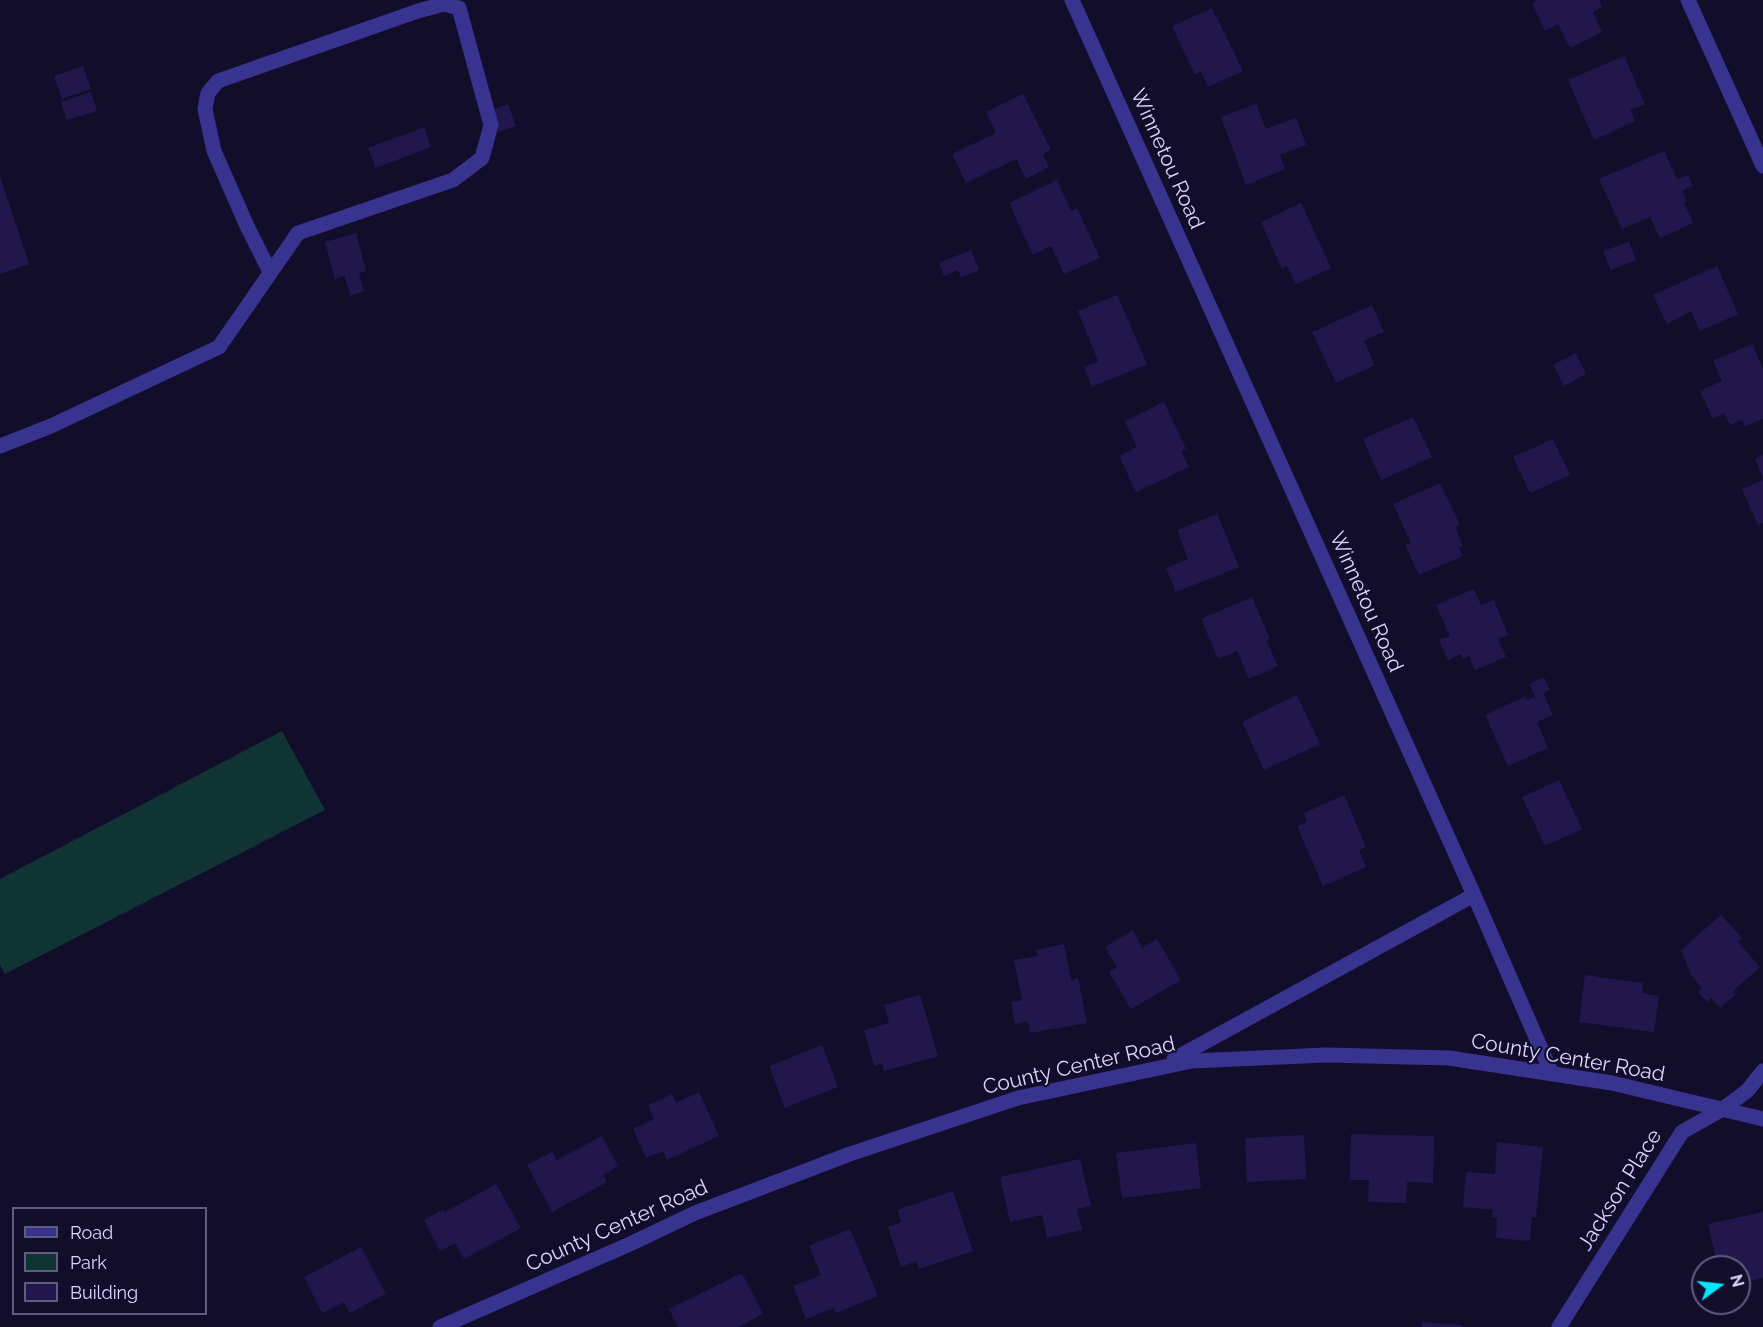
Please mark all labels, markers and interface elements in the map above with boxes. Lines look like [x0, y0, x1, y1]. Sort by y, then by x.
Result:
street label: Winnetou Road [1125, 85, 1209, 233]
street label: Winnetou Road [1324, 528, 1408, 676]
street label: County Center Road [1469, 1029, 1667, 1087]
street label: County Center Road [980, 1032, 1178, 1100]
street label: Jackson Place [1573, 1125, 1667, 1255]
street label: County Center Road [522, 1175, 712, 1277]
legend [12, 1207, 207, 1315]
text: Road [70, 1222, 113, 1243]
text: Park [70, 1252, 107, 1273]
north arrow [1691, 1255, 1751, 1315]
text: N [1726, 1272, 1748, 1289]
text: Building [70, 1282, 138, 1303]

